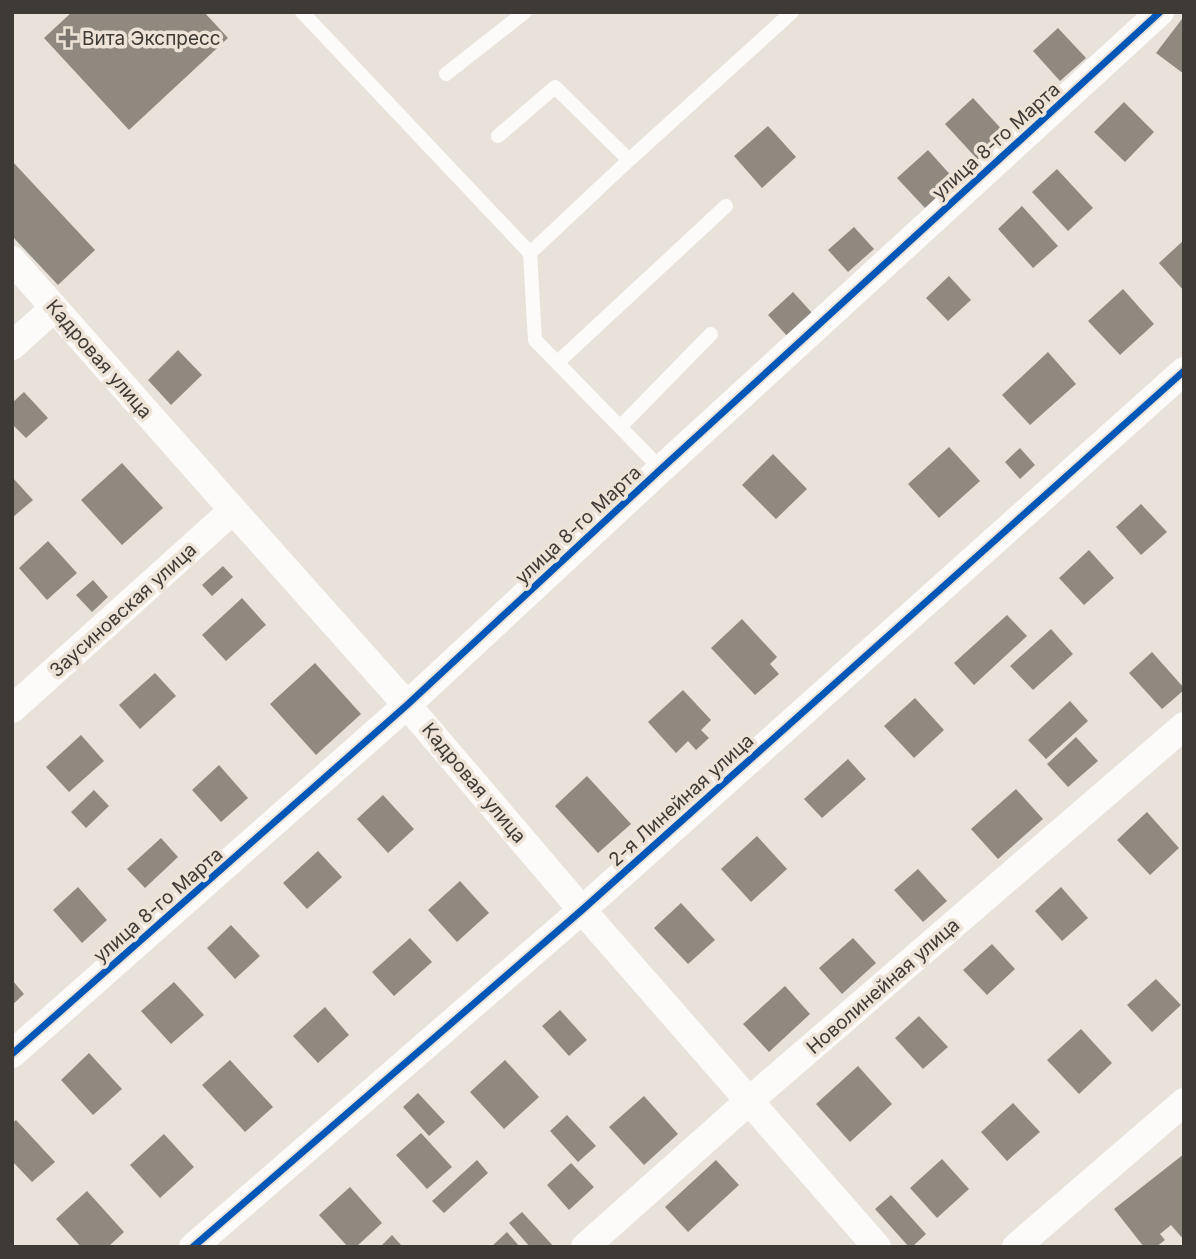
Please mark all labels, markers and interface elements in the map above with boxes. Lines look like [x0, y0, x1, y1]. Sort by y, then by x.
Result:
place label: Вита Экспресс [82, 27, 221, 50]
marker: Вита Экспресс [60, 30, 76, 46]
street label: улица 8-го Марта [928, 78, 1064, 204]
street label: Кадровая улица [41, 295, 157, 423]
street label: улица 8-го Марта [510, 461, 646, 589]
street label: Заусиновская улица [45, 538, 201, 682]
street label: Кадровая улица [417, 718, 531, 848]
street label: 2-я Линейная улица [604, 729, 758, 871]
street label: улица 8-го Марта [89, 843, 227, 967]
street label: Новолинейная улица [802, 913, 964, 1059]

